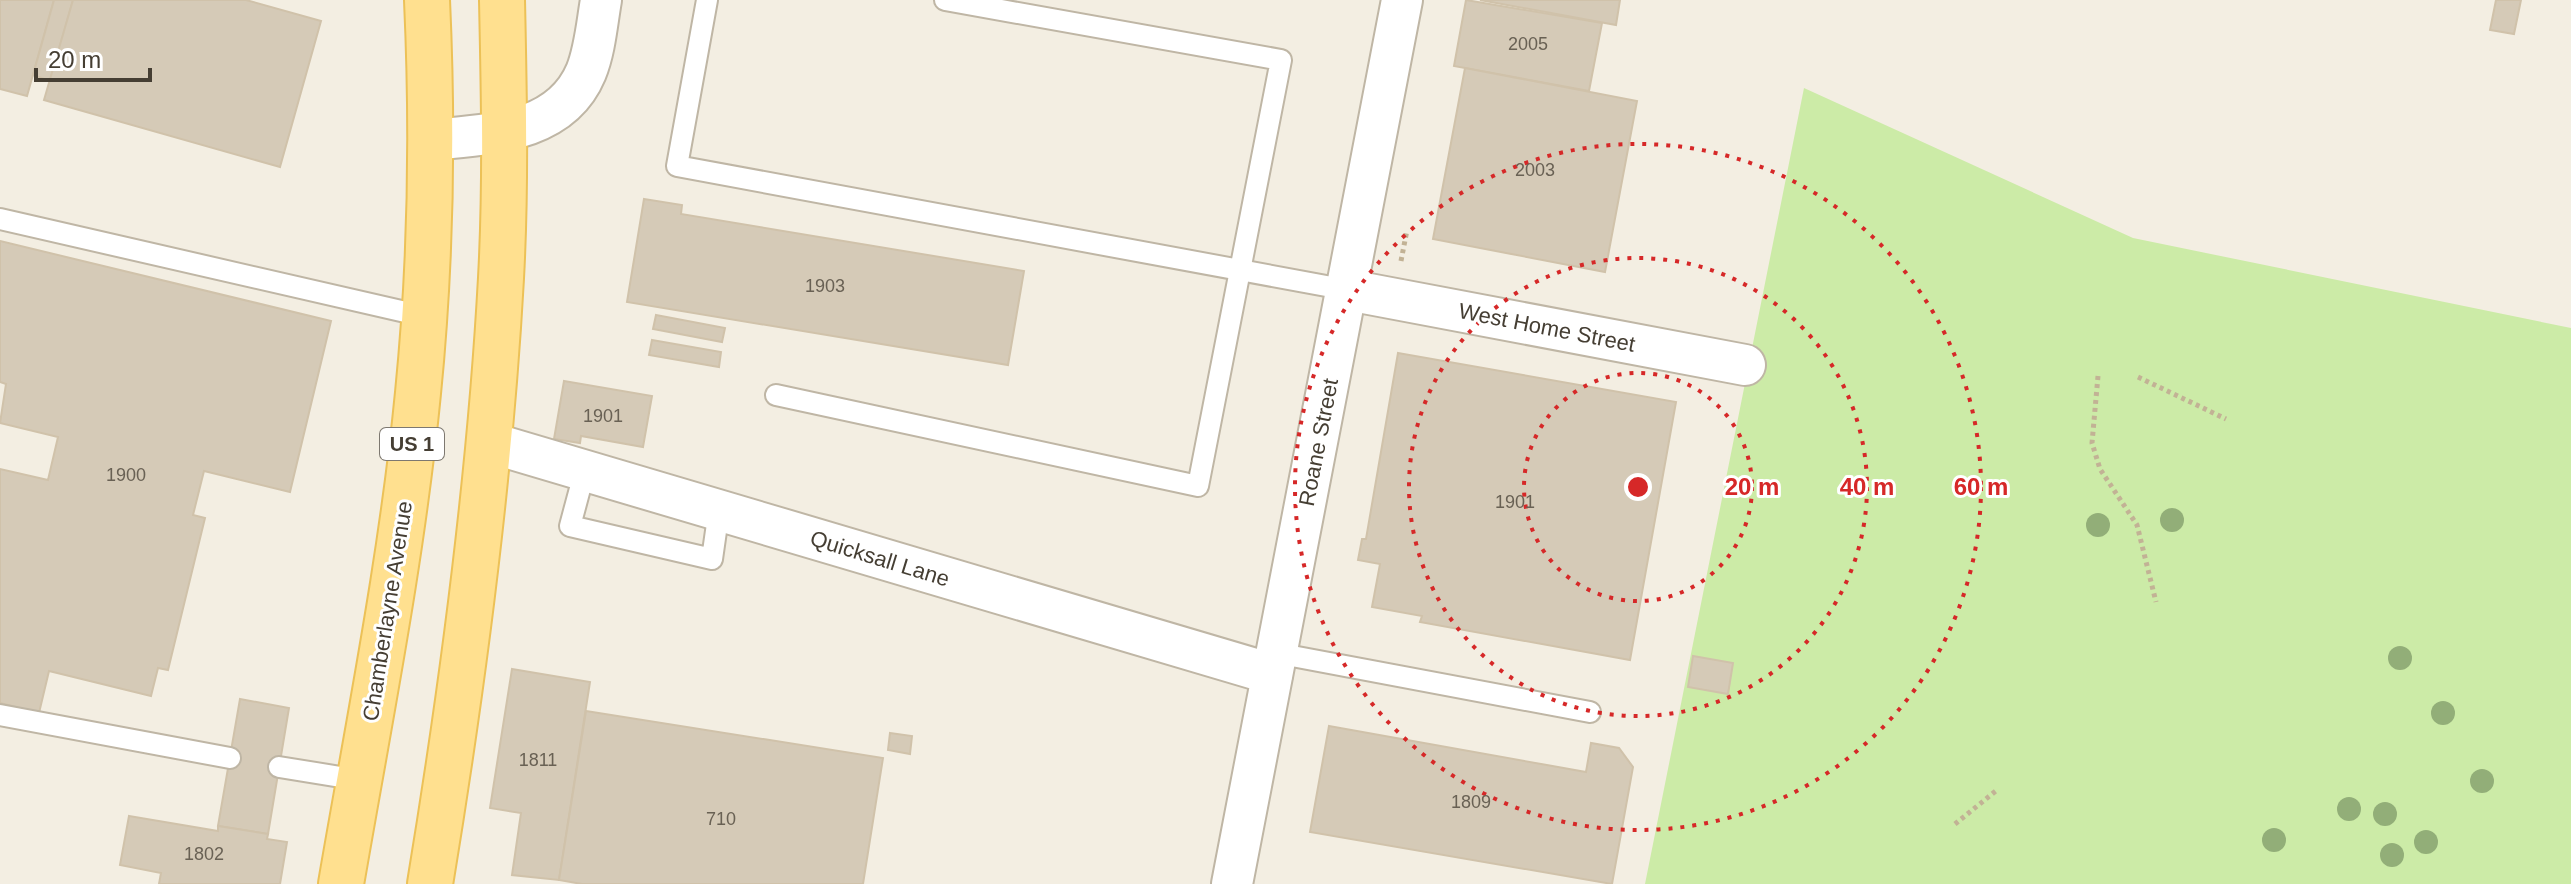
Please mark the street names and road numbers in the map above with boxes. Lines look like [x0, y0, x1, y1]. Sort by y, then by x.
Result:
street label: West Home Street [1457, 298, 1637, 357]
street label: Roane Street [1294, 376, 1343, 508]
road number: US 1 [380, 428, 444, 460]
street label: Chamberlayne Avenue [358, 499, 417, 723]
street label: Quicksall Lane [807, 525, 953, 592]

